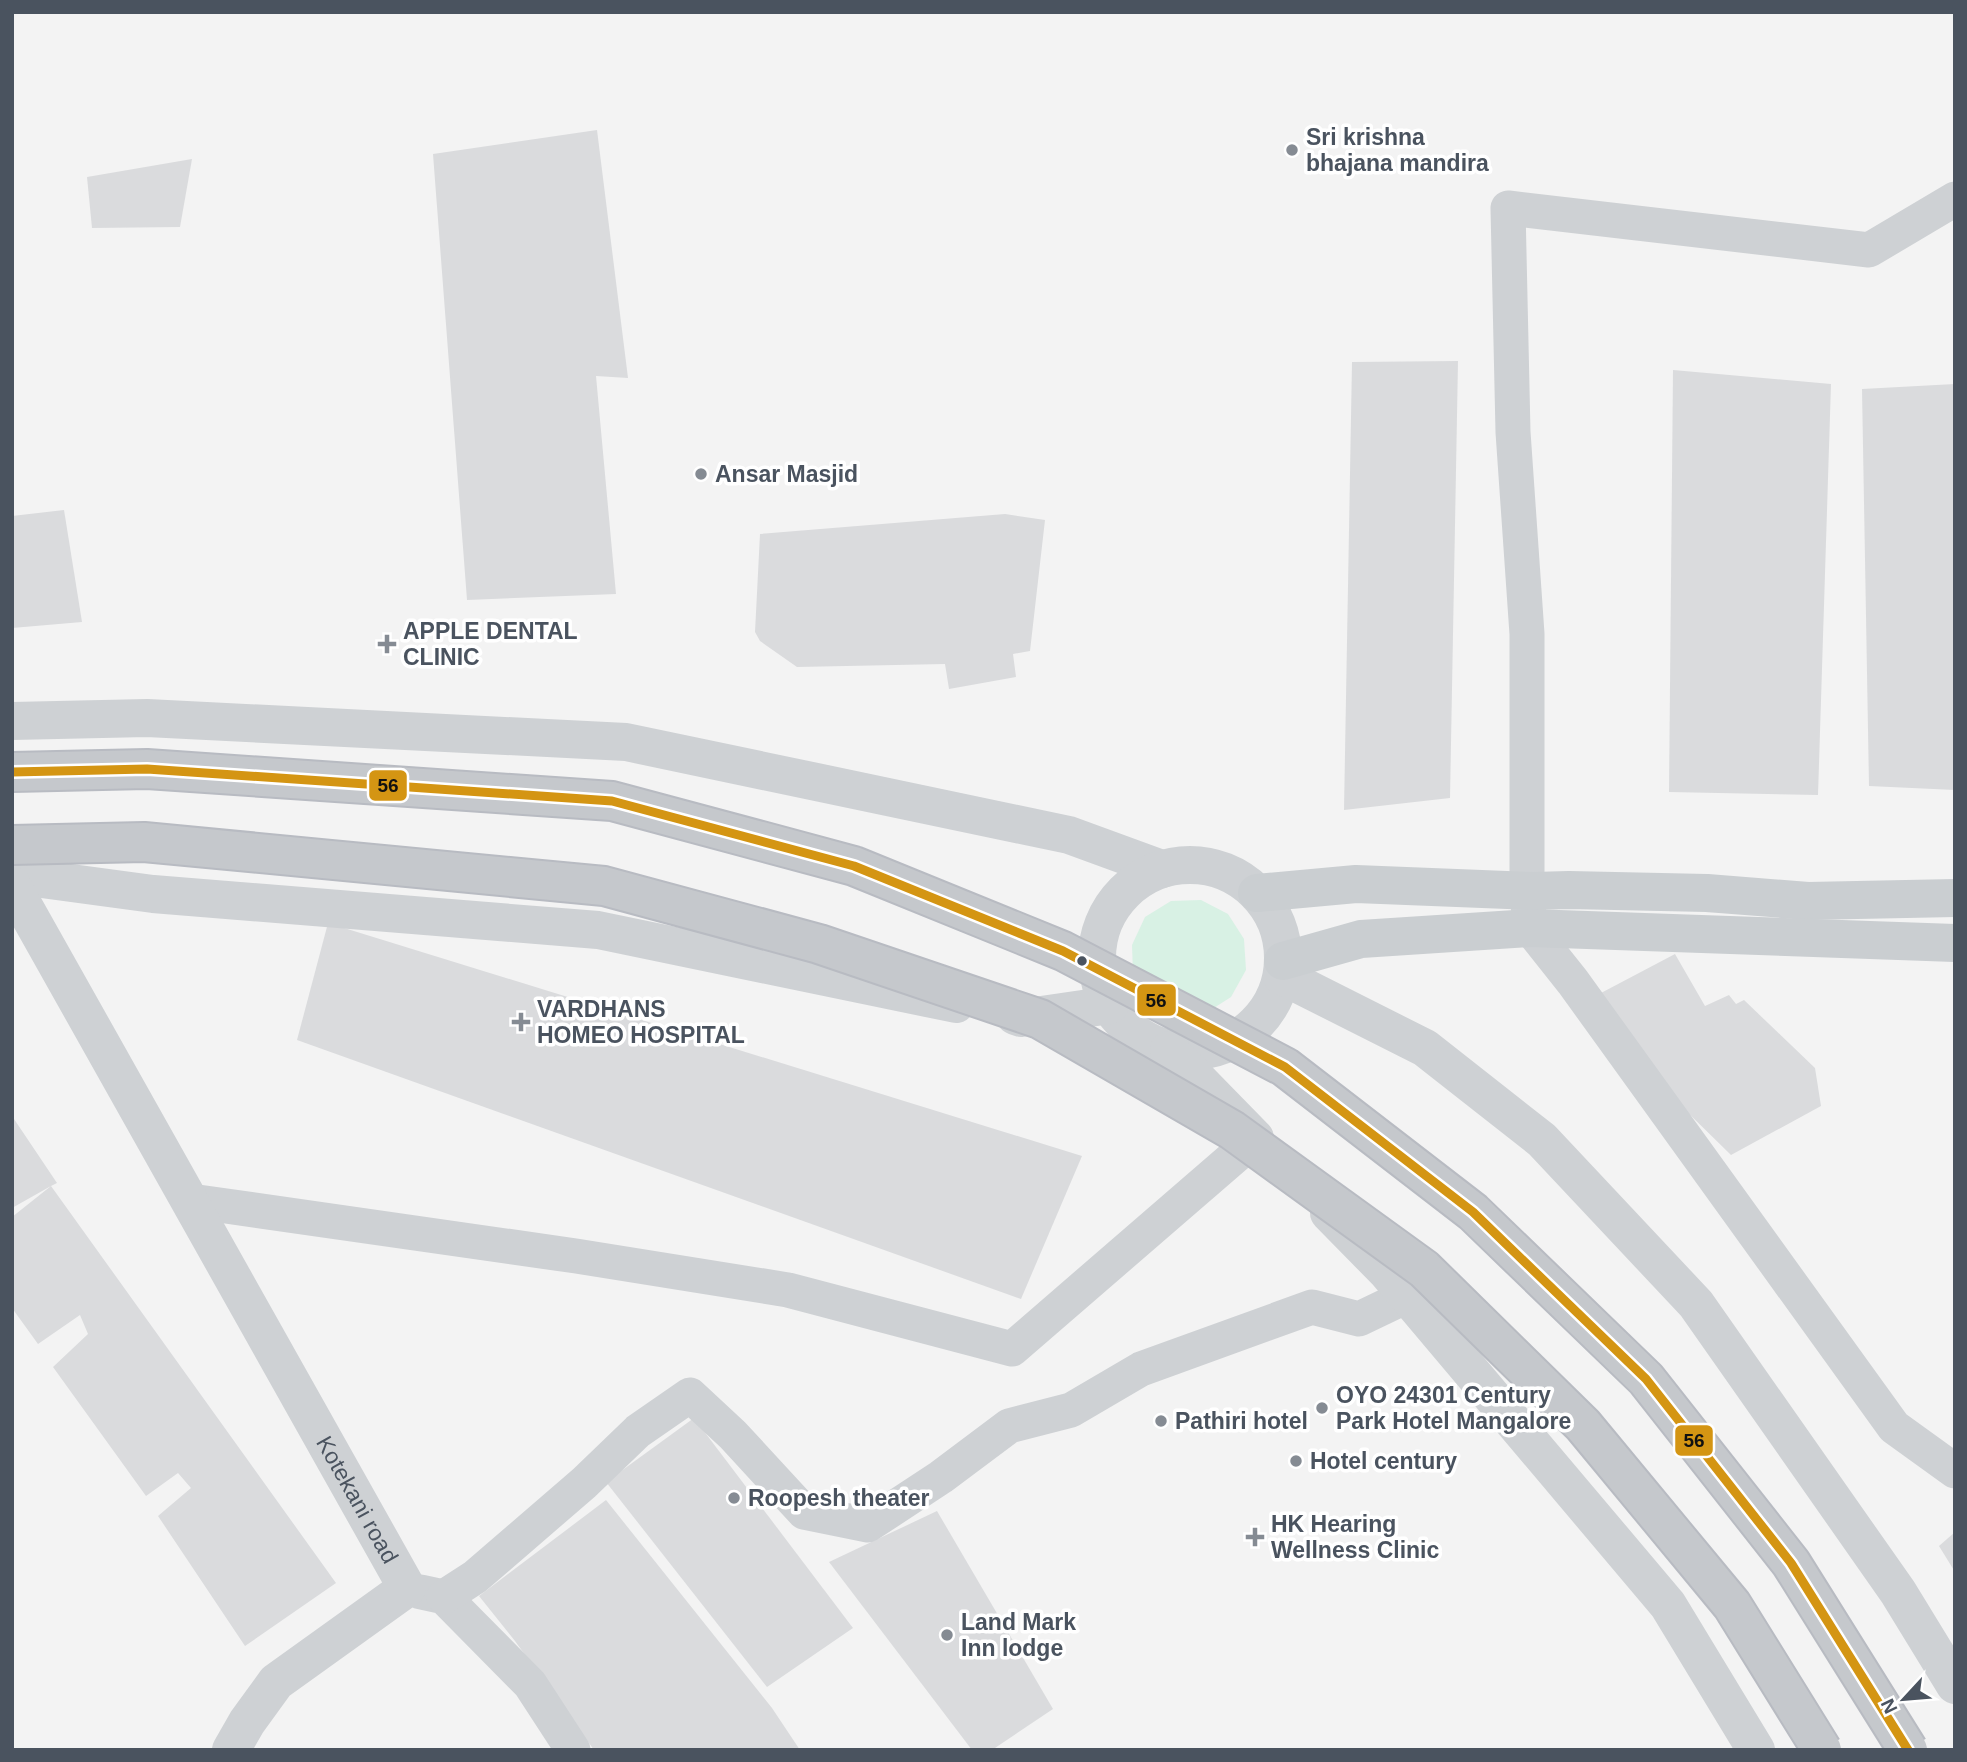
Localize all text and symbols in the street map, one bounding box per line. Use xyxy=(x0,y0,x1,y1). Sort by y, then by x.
place label: Sri krishna bhajana mandira xyxy=(1306,124,1489,176)
marker: Sri krishna bhajana mandira xyxy=(1284,142,1300,158)
place label: Ansar Masjid xyxy=(715,461,858,487)
marker: Ansar Masjid xyxy=(693,466,709,482)
place label: APPLE DENTAL CLINIC xyxy=(403,618,578,670)
marker: APPLE DENTAL CLINIC xyxy=(377,634,397,654)
line badge: 56 xyxy=(368,769,408,802)
text: 56 xyxy=(377,775,399,796)
unlabelled marker xyxy=(1075,954,1089,968)
line badge: 56 xyxy=(1136,983,1177,1017)
text: 56 xyxy=(1145,990,1167,1011)
place label: VARDHANS HOMEO HOSPITAL xyxy=(537,996,745,1048)
marker: VARDHANS HOMEO HOSPITAL xyxy=(511,1012,531,1032)
place label: OYO 24301 Century Park Hotel Mangalore xyxy=(1336,1382,1571,1434)
marker: OYO 24301 Century Park Hotel Mangalore xyxy=(1314,1400,1330,1416)
place label: Pathiri hotel xyxy=(1175,1408,1308,1434)
marker: Pathiri hotel xyxy=(1153,1413,1169,1429)
line badge: 56 xyxy=(1674,1424,1714,1457)
text: 56 xyxy=(1683,1430,1705,1451)
street label: Kotekani road xyxy=(311,1431,403,1568)
place label: Hotel century xyxy=(1310,1448,1457,1474)
marker: Hotel century xyxy=(1288,1453,1304,1469)
place label: Roopesh theater xyxy=(748,1485,930,1511)
marker: Roopesh theater xyxy=(726,1490,742,1506)
place label: HK Hearing Wellness Clinic xyxy=(1271,1511,1440,1563)
marker: HK Hearing Wellness Clinic xyxy=(1245,1527,1265,1547)
place label: Land Mark Inn lodge xyxy=(961,1609,1076,1661)
marker: Land Mark Inn lodge xyxy=(939,1627,955,1643)
north arrow xyxy=(1869,1664,1939,1734)
text: N xyxy=(1877,1695,1902,1717)

